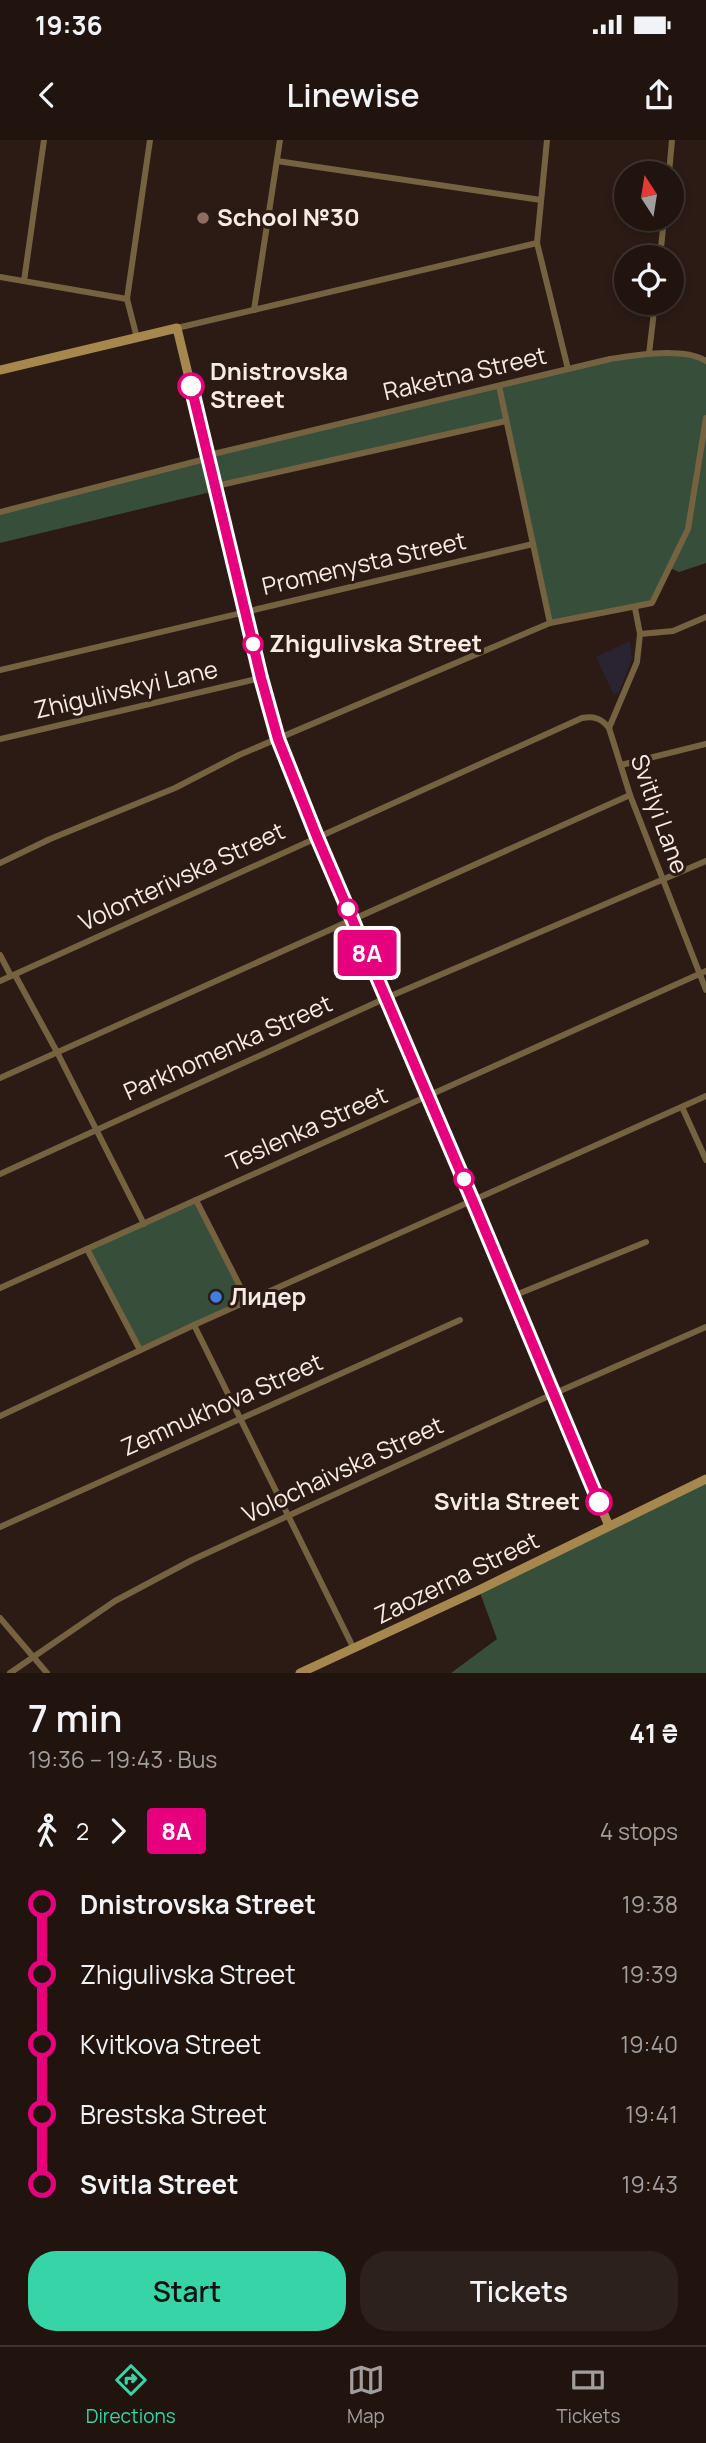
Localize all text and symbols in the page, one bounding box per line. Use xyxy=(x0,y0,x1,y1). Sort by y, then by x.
text: 19:36 xyxy=(35,7,103,43)
text: Linewise xyxy=(286,73,420,117)
icon: back xyxy=(28,76,66,114)
icon: share xyxy=(640,76,678,114)
north arrow xyxy=(614,161,684,231)
map controls xyxy=(614,161,684,315)
place label: School №30 xyxy=(217,200,360,233)
marker: School №30 xyxy=(195,210,211,226)
button: locate xyxy=(614,245,684,315)
street label: Raketna Street xyxy=(380,338,550,407)
place label: Dnistrovska Street xyxy=(210,354,348,415)
marker: Dnistrovska Street xyxy=(178,373,204,399)
street label: Promenysta Street xyxy=(258,523,469,602)
place label: Zhigulivska Street xyxy=(269,626,482,659)
marker: Zhigulivska Street xyxy=(243,634,263,654)
street label: Zhigulivskyi Lane xyxy=(31,651,221,726)
street label: Svitlyi Lane xyxy=(624,749,697,878)
street label: Volonterivska Street xyxy=(73,813,290,938)
unlabelled marker xyxy=(338,899,358,919)
line badge: 8А xyxy=(336,930,398,976)
text: 8А xyxy=(352,936,382,969)
street label: Parkhomenka Street xyxy=(118,986,337,1107)
street label: Teslenka Street xyxy=(221,1077,392,1178)
unlabelled marker xyxy=(454,1169,474,1189)
place label: Лидер xyxy=(230,1279,306,1312)
marker: Лидер xyxy=(208,1289,224,1305)
street label: Zemnukhova Street xyxy=(115,1344,327,1463)
street label: Volochaivska Street xyxy=(236,1408,448,1530)
place label: Svitla Street xyxy=(434,1484,580,1517)
marker: Svitla Street xyxy=(586,1489,612,1515)
street label: Zaozerna Street xyxy=(369,1523,544,1631)
text: 7 min xyxy=(28,1691,122,1743)
text: 41 ₴ xyxy=(629,1715,678,1751)
text: 19:36 – 19:43 · Bus xyxy=(28,1743,217,1775)
icon: walk xyxy=(28,1812,66,1850)
icon: forward xyxy=(99,1812,137,1850)
text: 8А xyxy=(161,1814,192,1847)
text: 2 xyxy=(76,1815,89,1847)
text: 4 stops xyxy=(600,1815,678,1847)
text: Dnistrovska Street xyxy=(80,1886,316,1922)
text: 19:38 xyxy=(622,1888,678,1920)
text: Zhigulivska Street xyxy=(80,1956,296,1992)
text: 19:39 xyxy=(621,1958,678,1990)
text: Kvitkova Street xyxy=(80,2026,261,2062)
text: 19:40 xyxy=(620,2028,678,2060)
text: Brestska Street xyxy=(80,2096,267,2132)
text: 19:41 xyxy=(625,2098,678,2130)
text: Svitla Street xyxy=(80,2166,239,2202)
text: 19:43 xyxy=(622,2168,678,2200)
button: Start xyxy=(28,2251,346,2331)
button: Tickets xyxy=(360,2251,678,2331)
tab: Directions xyxy=(86,2361,176,2429)
tab: Map xyxy=(347,2361,385,2429)
tab: Tickets xyxy=(556,2361,620,2429)

